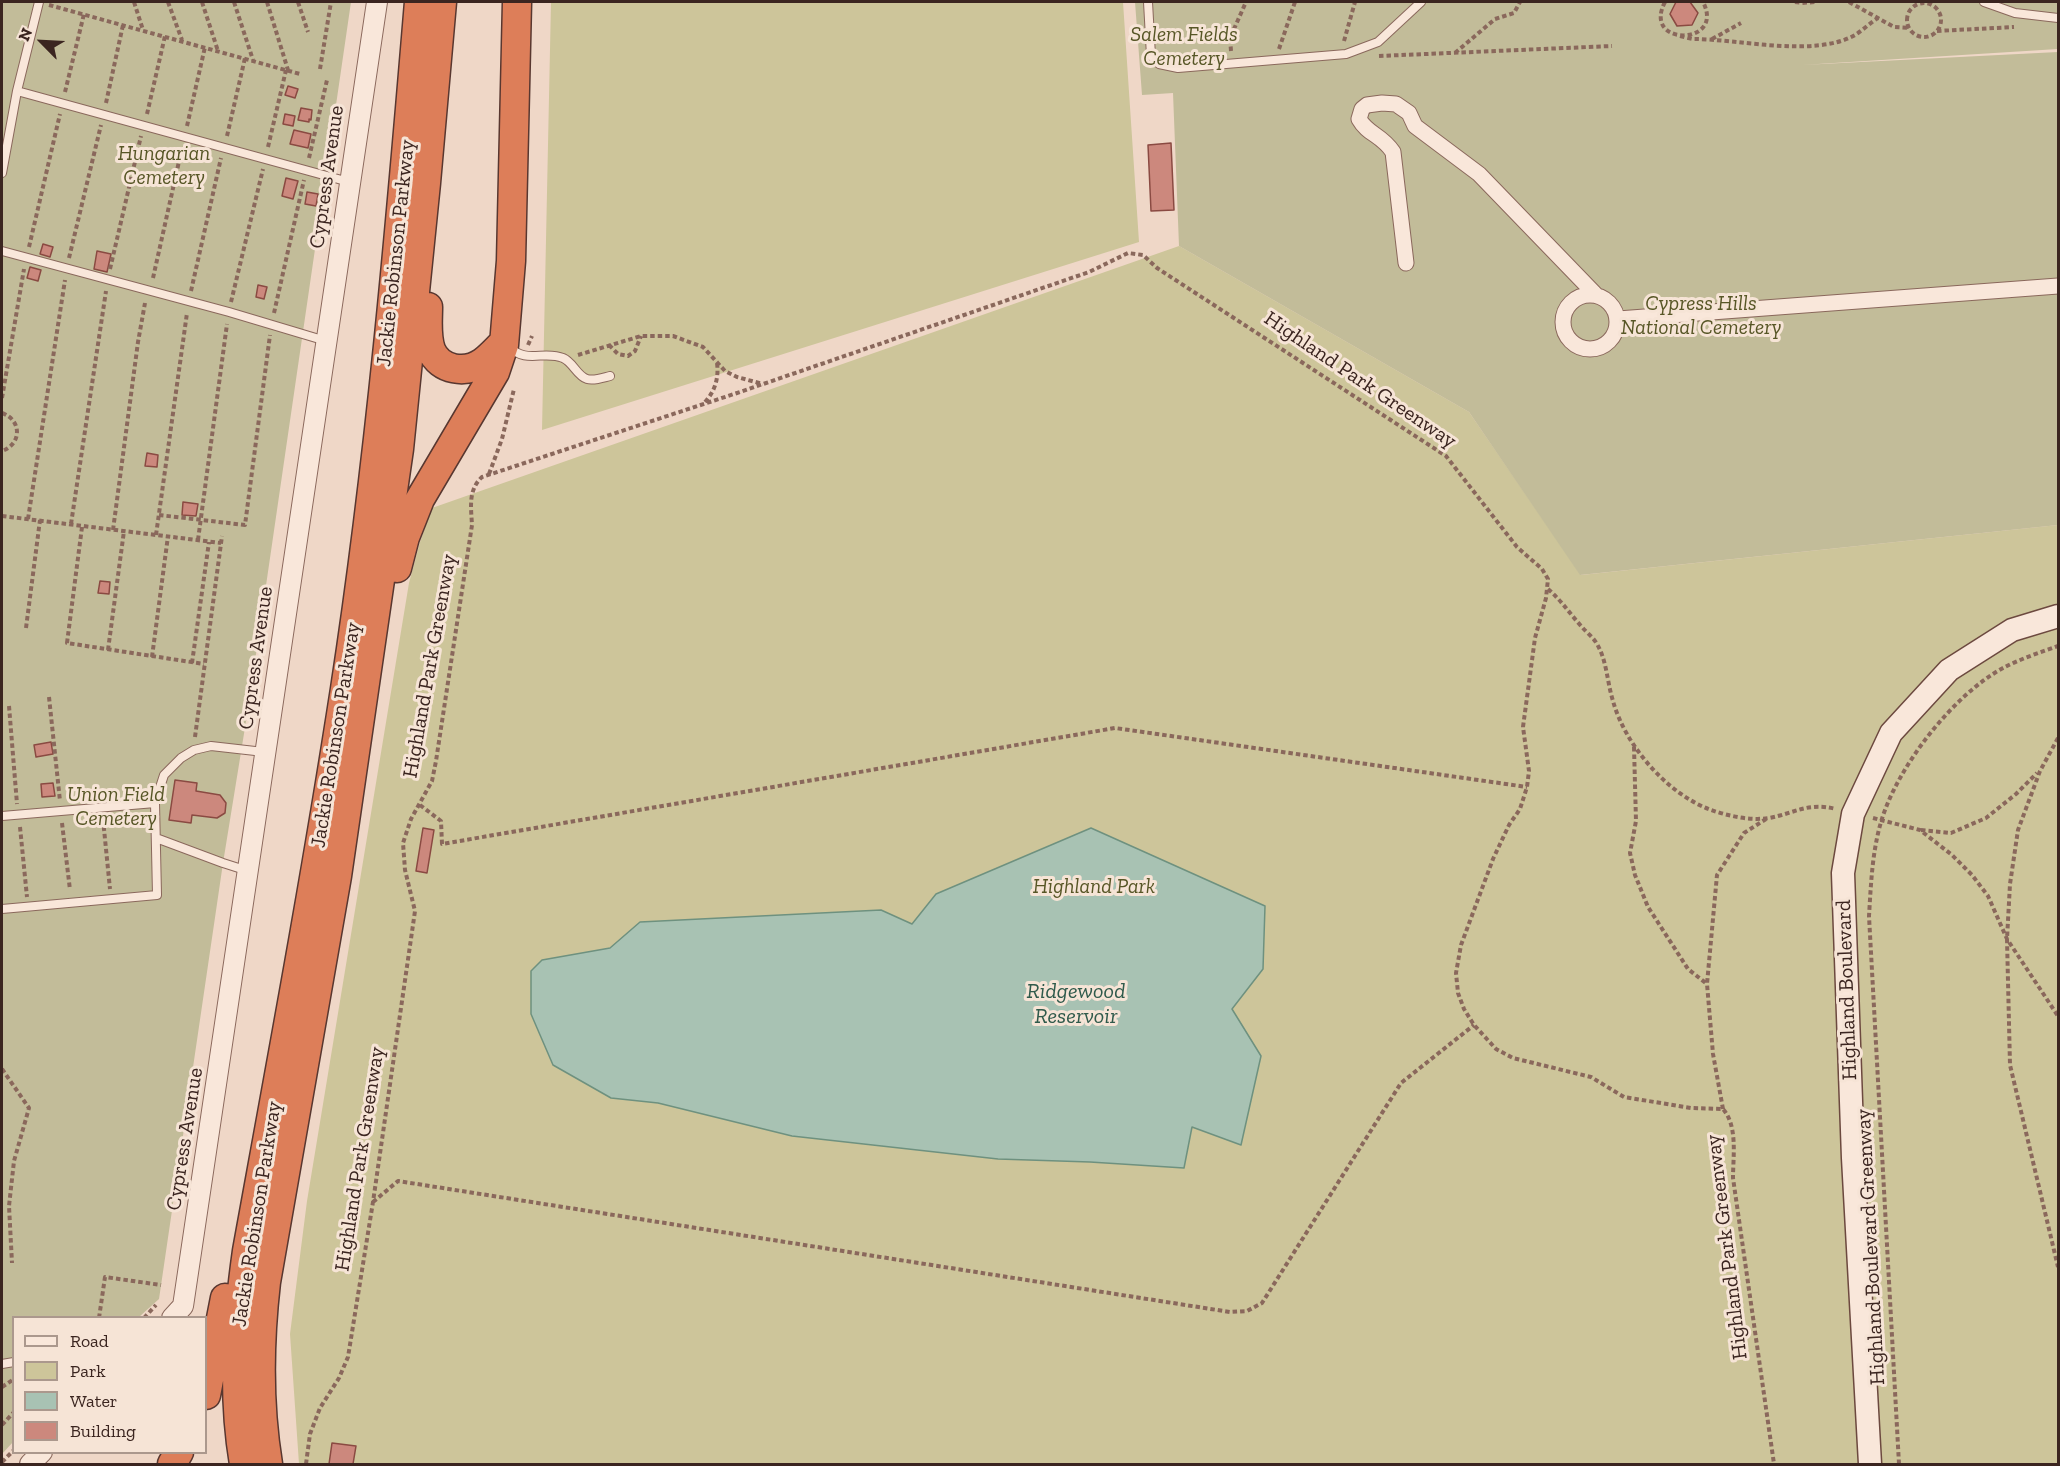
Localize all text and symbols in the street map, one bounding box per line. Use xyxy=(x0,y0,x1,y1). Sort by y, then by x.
north arrow xyxy=(12,12,72,72)
park label: Salem Fields Cemetery xyxy=(1130,22,1238,72)
text: N xyxy=(14,25,36,44)
street label: Cypress Avenue xyxy=(304,104,350,250)
street label: Jackie Robinson Parkway xyxy=(372,138,420,368)
park label: Hungarian Cemetery xyxy=(118,141,210,191)
park label: Cypress Hills National Cemetery xyxy=(1621,291,1781,341)
street label: Highland Park Greenway xyxy=(1259,306,1461,454)
street label: Highland Park Greenway xyxy=(398,552,462,780)
street label: Cypress Avenue xyxy=(233,585,279,731)
street label: Jackie Robinson Parkway xyxy=(306,620,366,850)
park label: Union Field Cemetery xyxy=(67,782,165,832)
park label: Highland Park xyxy=(1033,874,1155,900)
street label: Highland Boulevard xyxy=(1831,899,1863,1081)
water label: Ridgewood Reservoir xyxy=(1027,979,1125,1030)
street label: Highland Park Greenway xyxy=(330,1045,390,1273)
street label: Cypress Avenue xyxy=(161,1066,209,1212)
street label: Jackie Robinson Parkway xyxy=(227,1099,287,1329)
street label: Highland Boulevard Greenway xyxy=(1851,1108,1891,1386)
street label: Highland Park Greenway xyxy=(1701,1133,1753,1361)
legend xyxy=(12,1316,207,1454)
text: Road xyxy=(70,1330,109,1352)
text: Park xyxy=(70,1360,106,1382)
text: Water xyxy=(70,1390,117,1412)
text: Building xyxy=(70,1420,136,1442)

